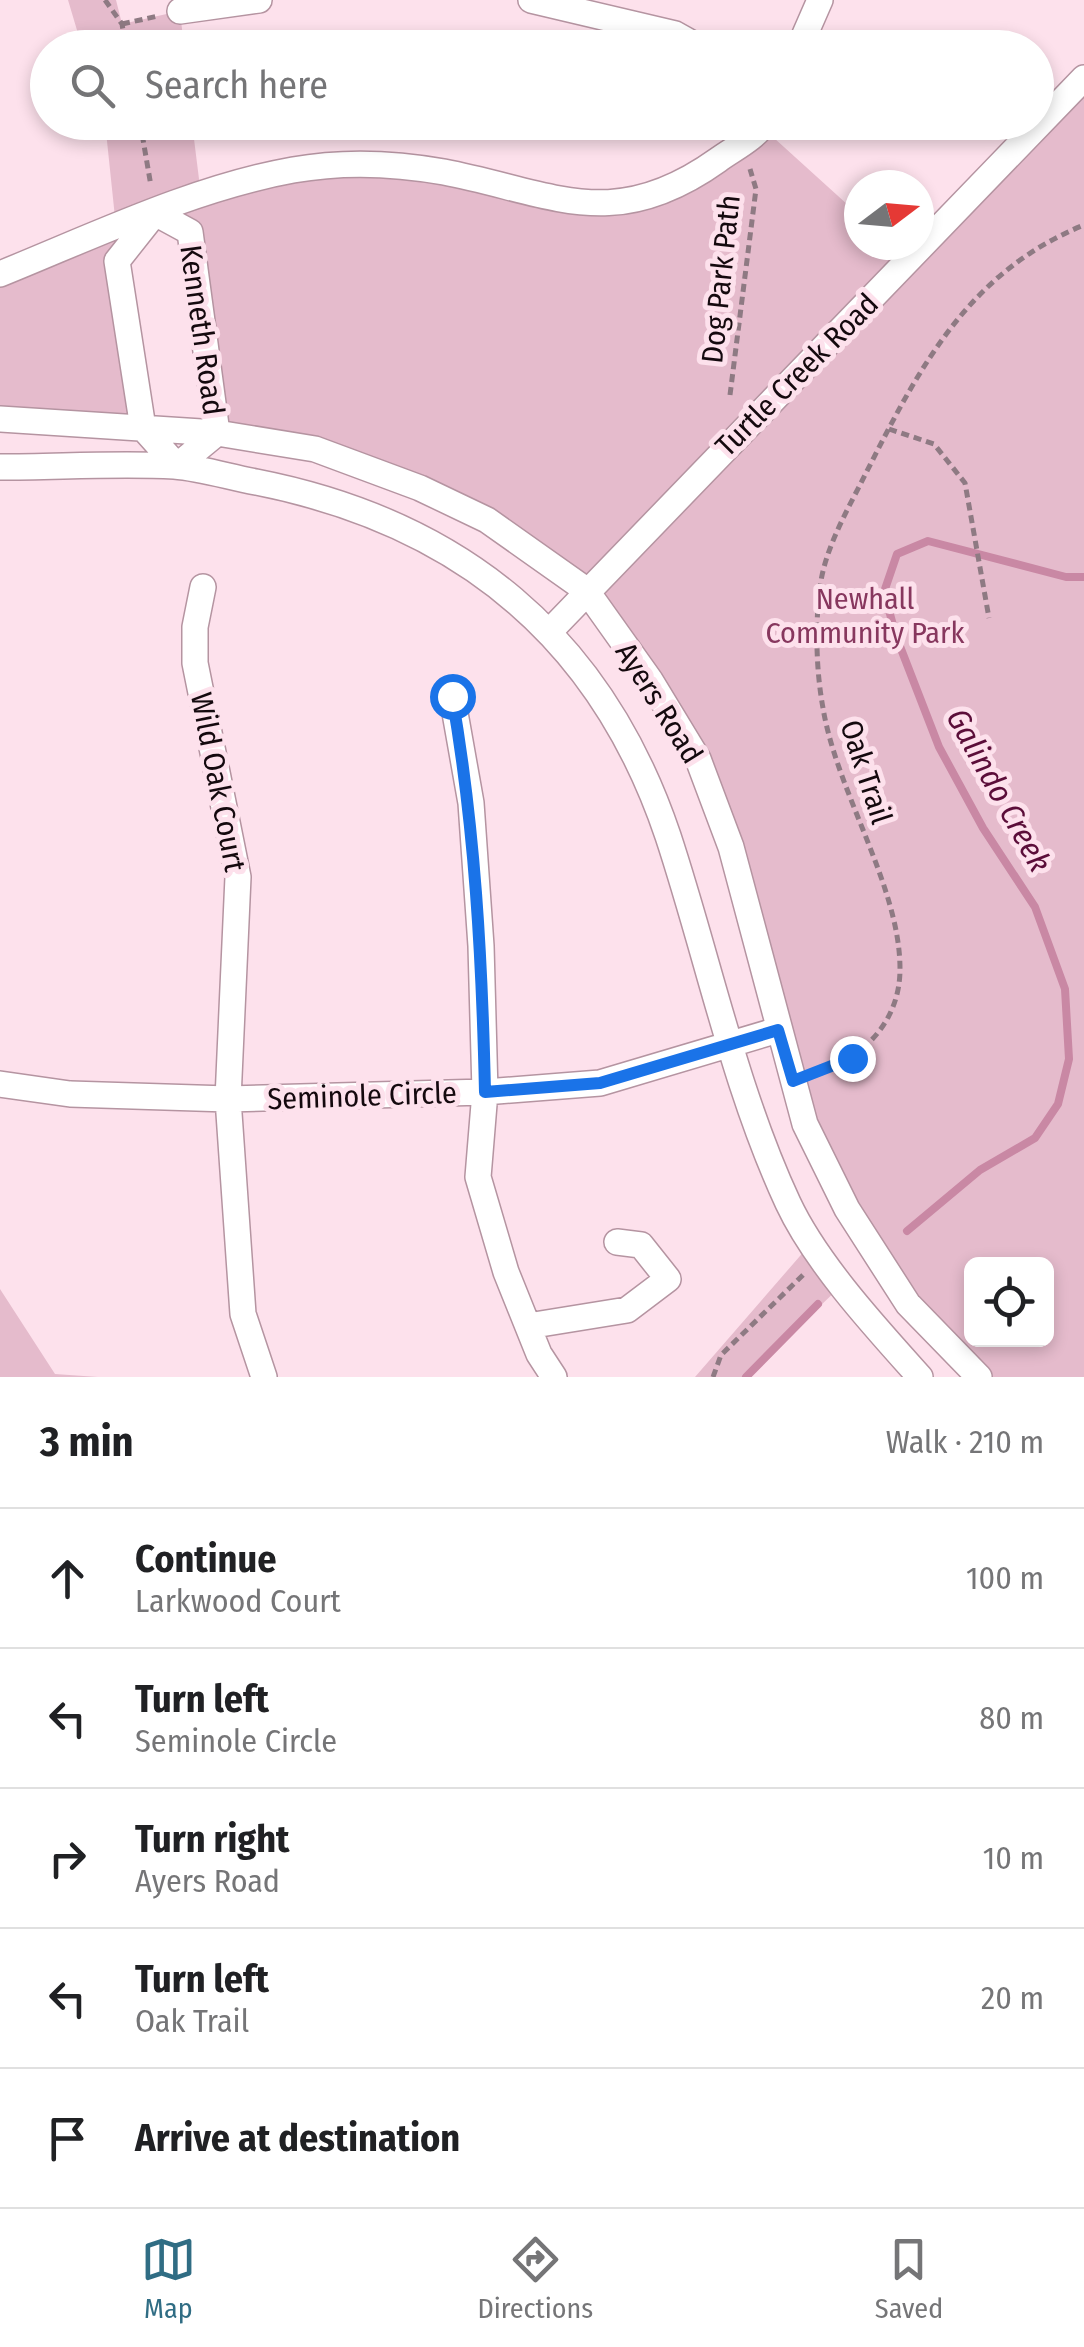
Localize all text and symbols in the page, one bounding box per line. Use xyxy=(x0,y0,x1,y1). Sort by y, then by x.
search box xyxy=(30,30,1054,140)
icon: search xyxy=(65,58,120,113)
text: Search here xyxy=(145,62,328,108)
north arrow xyxy=(844,170,934,260)
street label: Dog Park Path xyxy=(694,193,748,365)
street label: Kenneth Road xyxy=(172,243,232,417)
street label: Turtle Creek Road xyxy=(708,286,886,464)
park label: Newhall Community Park xyxy=(765,581,965,651)
street label: Ayers Road xyxy=(608,636,710,770)
route start xyxy=(430,674,476,720)
street label: Wild Oak Court xyxy=(183,689,253,875)
water label: Galindo Creek xyxy=(938,702,1060,879)
street label: Oak Trail xyxy=(832,716,900,829)
route end xyxy=(830,1036,876,1082)
street label: Seminole Circle xyxy=(267,1075,457,1117)
map controls xyxy=(964,1257,1054,1347)
button: locate xyxy=(964,1257,1054,1347)
text: 3 min xyxy=(40,1417,134,1467)
text: Walk · 210 m xyxy=(886,1423,1044,1461)
text: Continue xyxy=(135,1536,276,1582)
icon: ahead xyxy=(40,1551,95,1606)
text: 100 m xyxy=(966,1559,1044,1597)
text: Larkwood Court xyxy=(135,1582,341,1620)
text: Turn left xyxy=(135,1676,269,1722)
icon: left xyxy=(40,1691,95,1746)
text: 80 m xyxy=(979,1699,1044,1737)
text: Seminole Circle xyxy=(135,1722,337,1760)
text: Turn right xyxy=(135,1816,289,1862)
icon: right xyxy=(40,1831,95,1886)
text: 10 m xyxy=(983,1839,1044,1877)
text: Ayers Road xyxy=(135,1862,280,1900)
text: Turn left xyxy=(135,1956,269,2002)
icon: left xyxy=(40,1971,95,2026)
text: 20 m xyxy=(981,1979,1044,2017)
text: Oak Trail xyxy=(135,2002,249,2040)
icon: arrive xyxy=(40,2111,95,2166)
text: Arrive at destination xyxy=(135,2115,460,2161)
tab: Map xyxy=(141,2232,196,2325)
tab: Directions xyxy=(477,2232,593,2325)
tab: Saved xyxy=(875,2232,943,2325)

